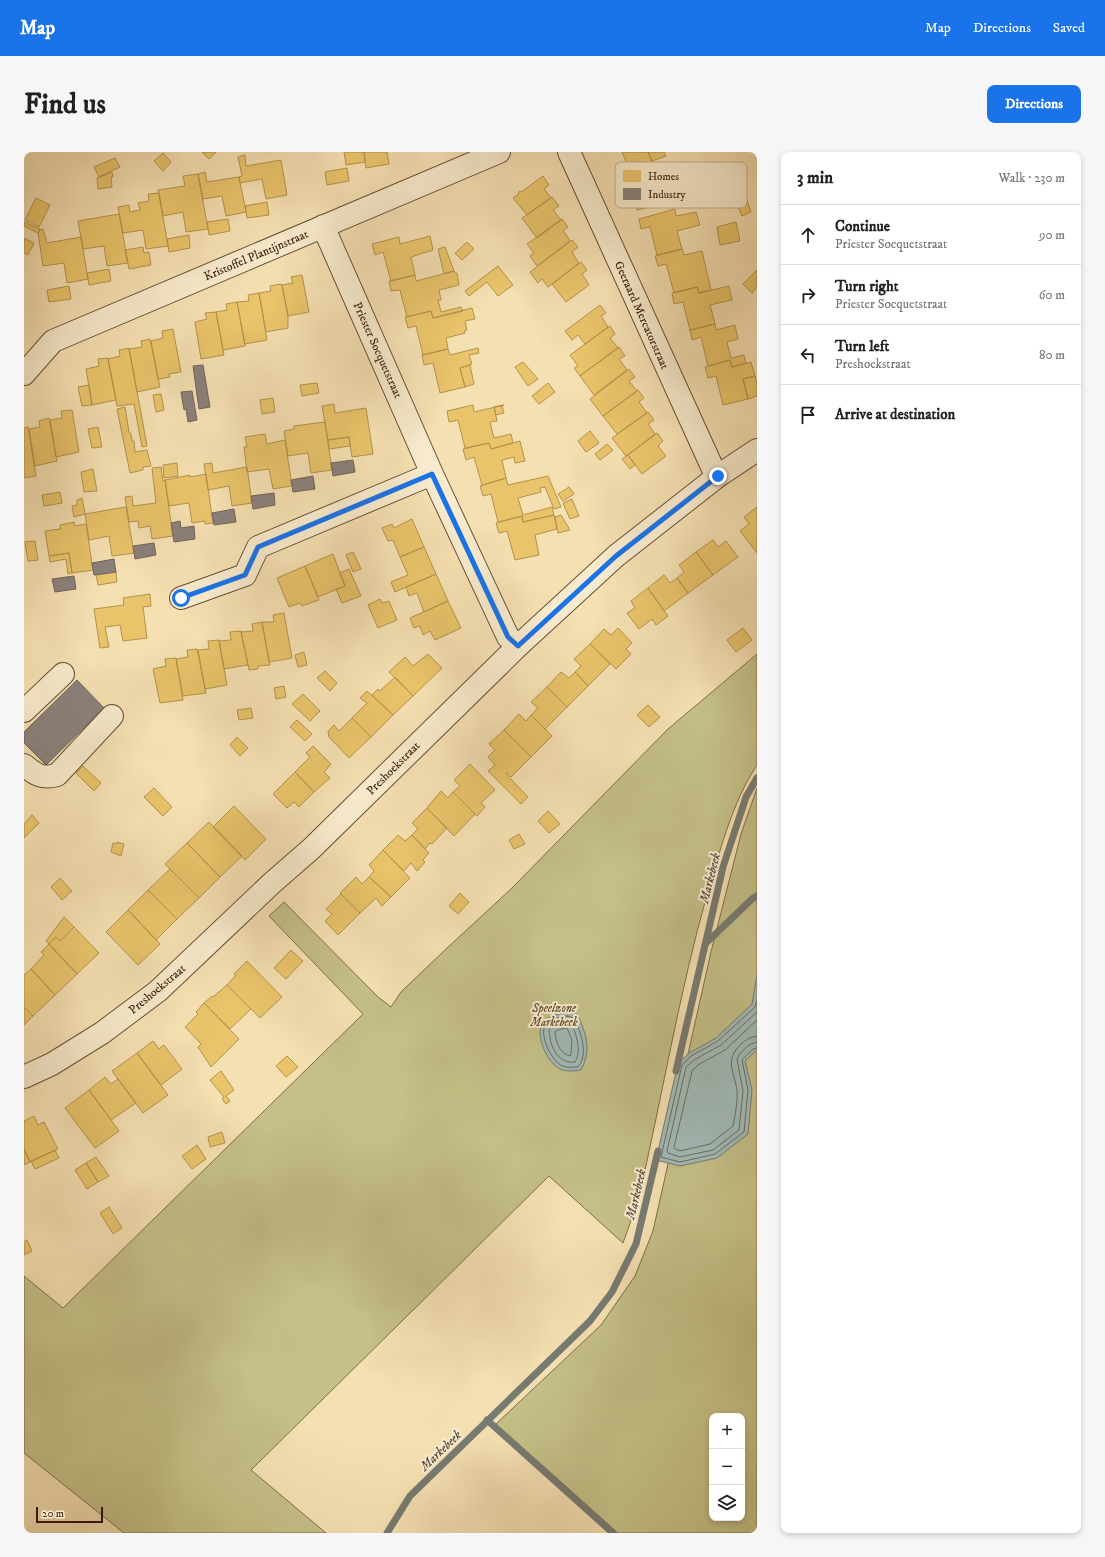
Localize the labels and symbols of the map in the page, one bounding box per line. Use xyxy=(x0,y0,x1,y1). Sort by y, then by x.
legend xyxy=(615,162,747,208)
text: Homes xyxy=(648,170,679,184)
text: Industry xyxy=(648,188,686,202)
street label: Kristoffel Plantijnstraat xyxy=(202,227,311,284)
street label: Geeraard Mercatorstraat xyxy=(611,259,672,372)
street label: Priester Socquetstraat xyxy=(350,300,406,401)
route end xyxy=(709,467,727,485)
route start xyxy=(172,589,190,607)
street label: Preshoekstraat xyxy=(363,738,423,798)
water label: Markebeek xyxy=(696,851,724,906)
street label: Preshoekstraat xyxy=(126,961,189,1018)
park label: Speelzone Markebeek xyxy=(529,1001,578,1030)
water label: Markebeek xyxy=(622,1167,650,1222)
water label: Markebeek xyxy=(416,1427,465,1475)
scale bar xyxy=(36,1505,103,1524)

